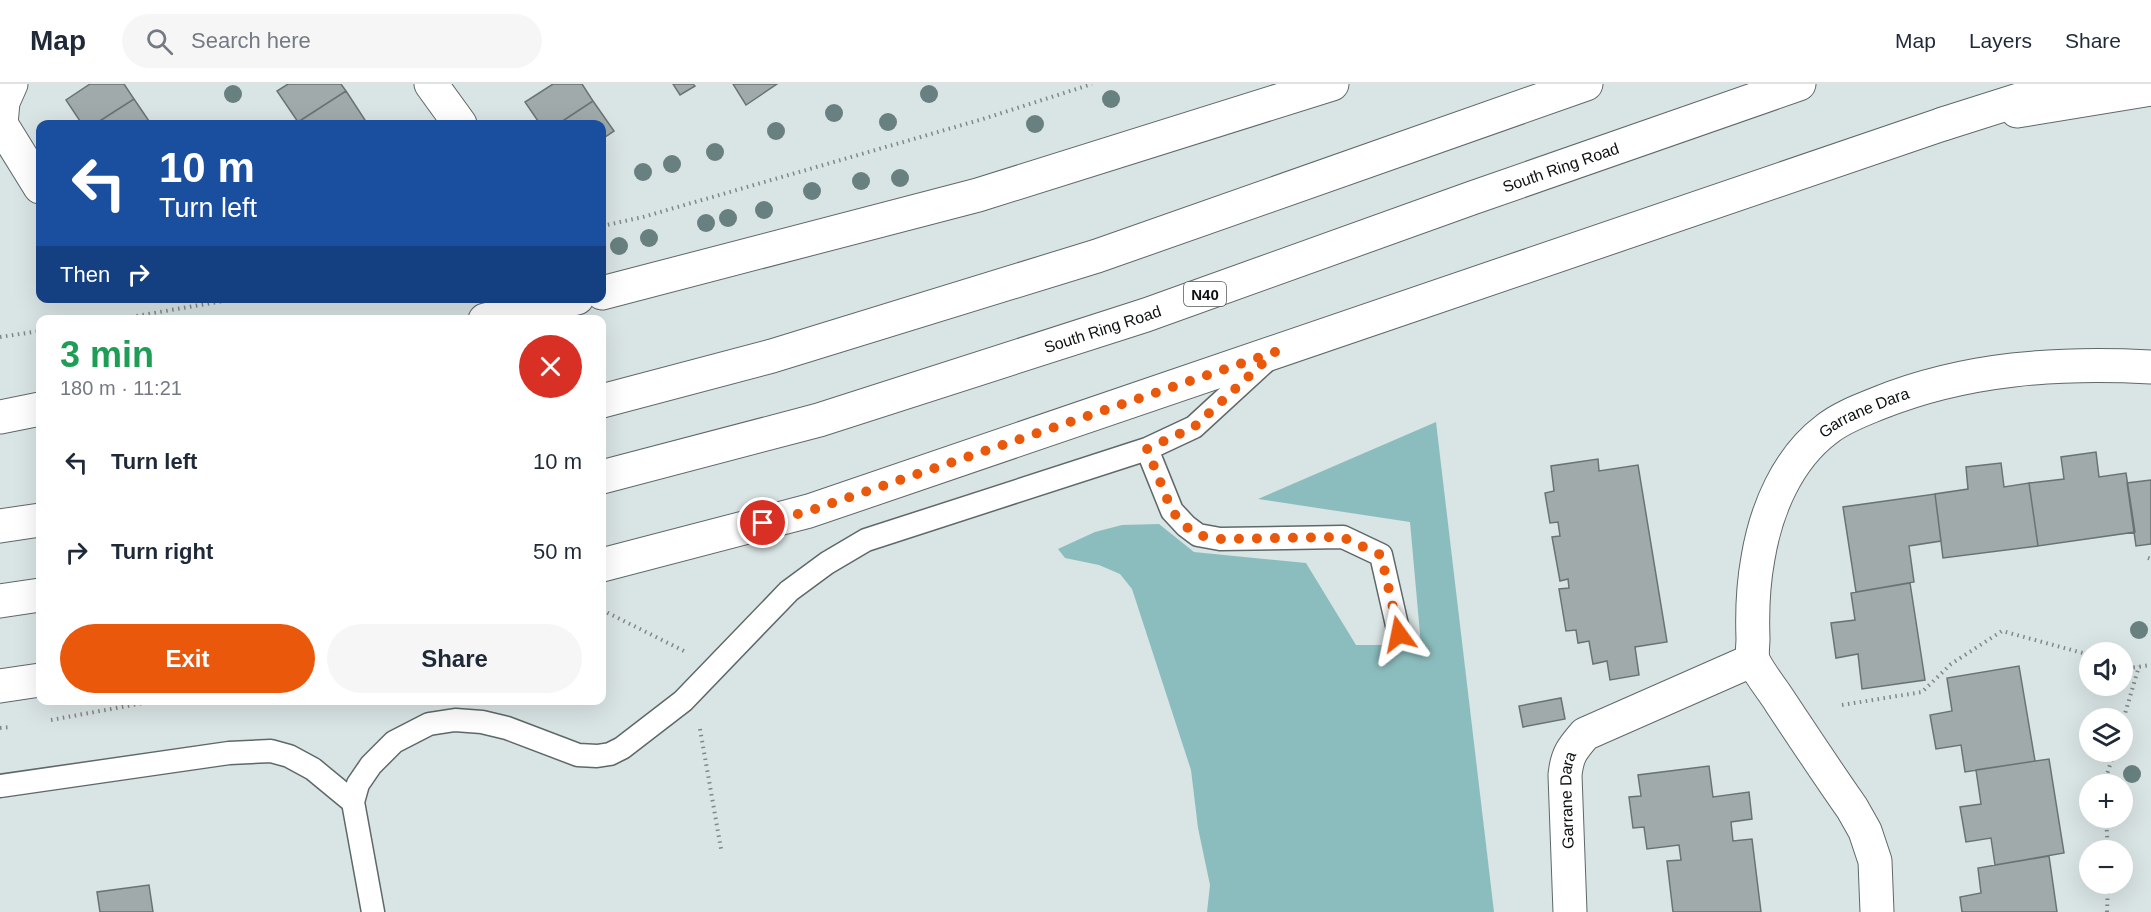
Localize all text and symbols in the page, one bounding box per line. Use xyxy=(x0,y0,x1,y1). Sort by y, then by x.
search box xyxy=(122,14,542,68)
text: Map xyxy=(30,25,86,56)
icon: search xyxy=(143,25,176,58)
text: Search here xyxy=(191,28,311,53)
text: Map xyxy=(1895,29,1936,52)
text: Layers xyxy=(1969,29,2032,52)
text: Share xyxy=(2065,29,2121,52)
street label: South Ring Road xyxy=(1500,139,1621,195)
icon: left xyxy=(60,144,138,222)
text: 10 m xyxy=(159,144,255,191)
text: Turn left xyxy=(159,193,257,223)
icon: right xyxy=(122,258,155,291)
text: Then xyxy=(60,262,110,287)
road number: N40 xyxy=(1184,282,1226,306)
street label: South Ring Road xyxy=(1042,302,1163,356)
text: 3 min xyxy=(60,334,154,375)
button: close xyxy=(519,335,582,398)
text: 180 m · 11:21 xyxy=(60,377,182,399)
street label: Garrane Dara xyxy=(1815,384,1911,441)
icon: left xyxy=(60,446,93,479)
text: Turn left xyxy=(111,449,197,474)
text: 10 m xyxy=(533,449,582,474)
pin xyxy=(737,497,788,548)
icon: arrive xyxy=(746,506,779,539)
icon: right xyxy=(60,536,93,569)
text: Turn right xyxy=(111,539,213,564)
text: 50 m xyxy=(533,539,582,564)
position arrow xyxy=(1367,602,1431,666)
button: Exit xyxy=(60,624,315,693)
button: Share xyxy=(327,624,582,693)
map controls xyxy=(2079,642,2133,894)
button: sound xyxy=(2079,642,2133,696)
button: layers xyxy=(2079,708,2133,762)
street label: Garrane Dara xyxy=(1556,748,1579,849)
button: + xyxy=(2079,774,2133,828)
button: − xyxy=(2079,840,2133,894)

